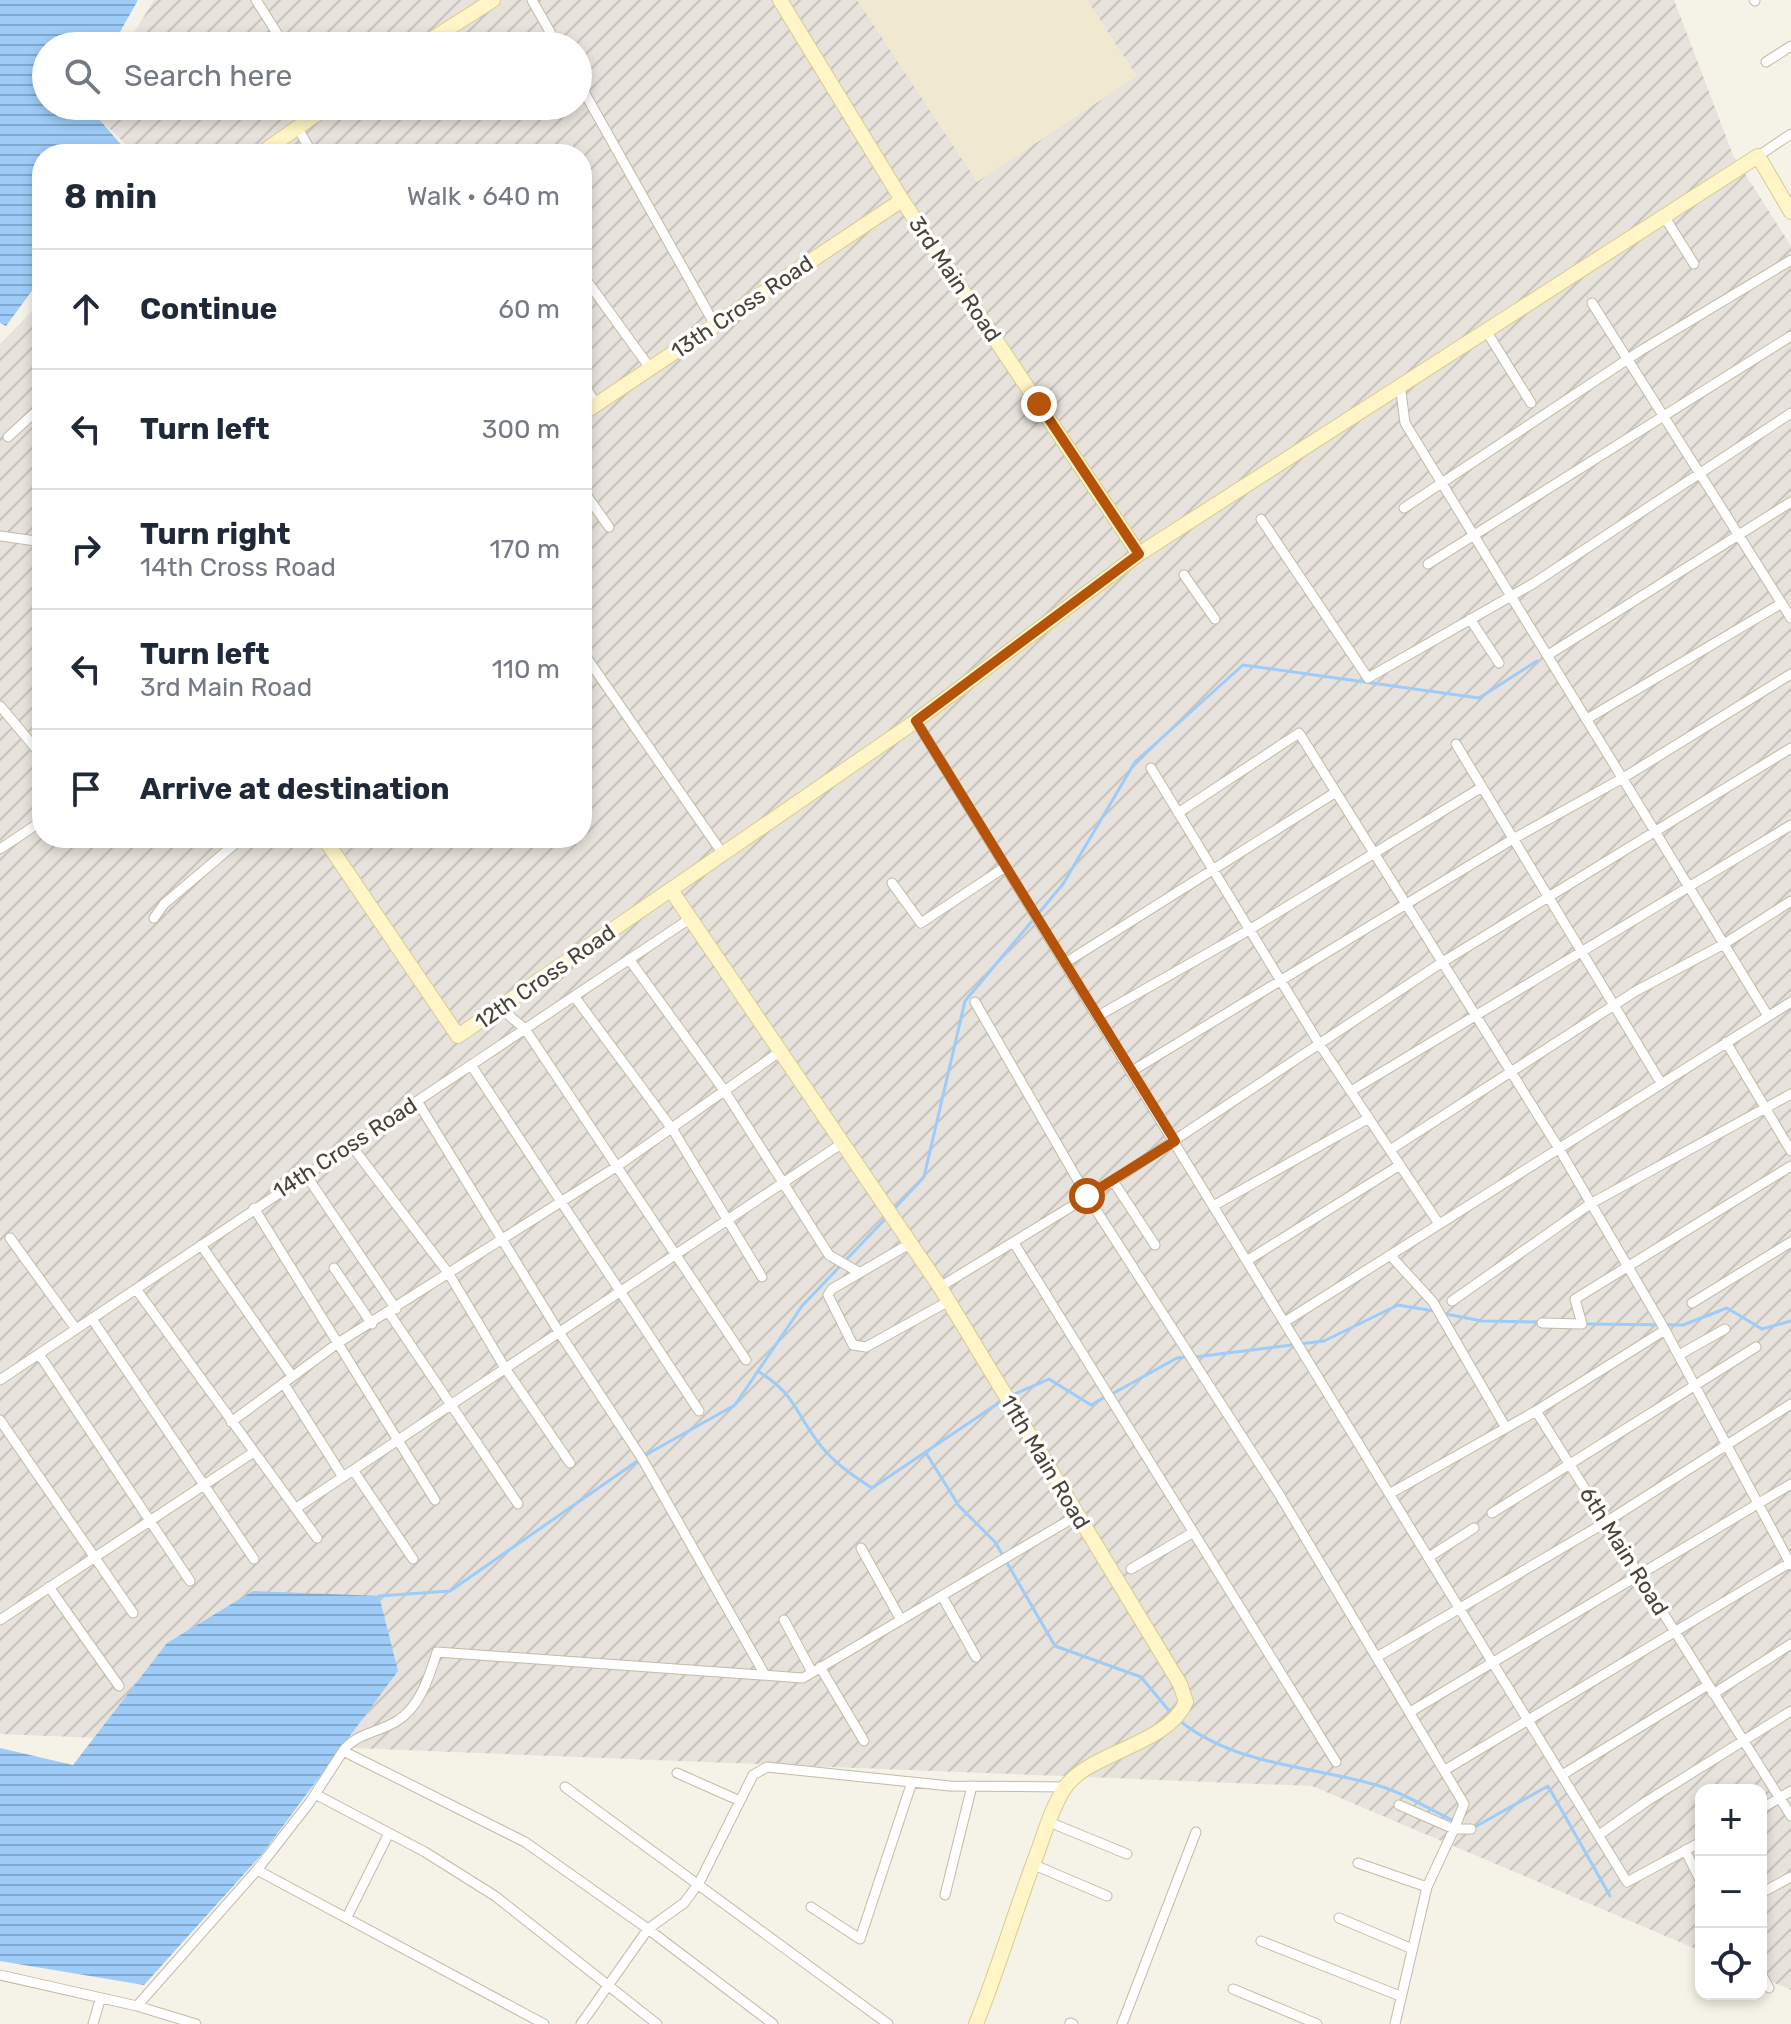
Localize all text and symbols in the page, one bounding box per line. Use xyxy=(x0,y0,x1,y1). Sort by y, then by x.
search box xyxy=(32,32,592,120)
icon: search xyxy=(60,54,104,98)
text: Search here xyxy=(124,58,292,94)
text: 8 min xyxy=(64,176,157,217)
text: Walk · 640 m xyxy=(407,181,560,212)
street label: 3rd Main Road xyxy=(903,211,1007,347)
street label: 13th Cross Road xyxy=(666,250,818,364)
icon: ahead xyxy=(64,287,108,331)
text: Continue xyxy=(140,291,277,327)
text: 60 m xyxy=(498,294,560,325)
route end xyxy=(1021,386,1057,422)
icon: left xyxy=(64,407,108,451)
text: Turn left xyxy=(140,411,270,447)
text: 300 m xyxy=(482,414,560,445)
text: Turn right xyxy=(140,516,291,552)
icon: right xyxy=(64,527,108,571)
text: 170 m xyxy=(490,534,560,565)
text: 14th Cross Road xyxy=(140,552,336,583)
text: Turn left xyxy=(140,636,270,672)
icon: left xyxy=(64,647,108,691)
text: 110 m xyxy=(492,654,560,685)
text: 3rd Main Road xyxy=(140,672,312,703)
icon: arrive xyxy=(64,767,108,811)
text: Arrive at destination xyxy=(140,771,450,807)
street label: 12th Cross Road xyxy=(470,919,620,1035)
street label: 14th Cross Road xyxy=(268,1092,422,1204)
route start xyxy=(1069,1178,1105,1214)
street label: 11th Main Road xyxy=(994,1390,1096,1534)
street label: 6th Main Road xyxy=(1574,1482,1674,1620)
map controls xyxy=(1695,1784,1767,2000)
button: + xyxy=(1695,1784,1767,1856)
button: − xyxy=(1695,1856,1767,1928)
button: locate xyxy=(1695,1928,1767,2000)

